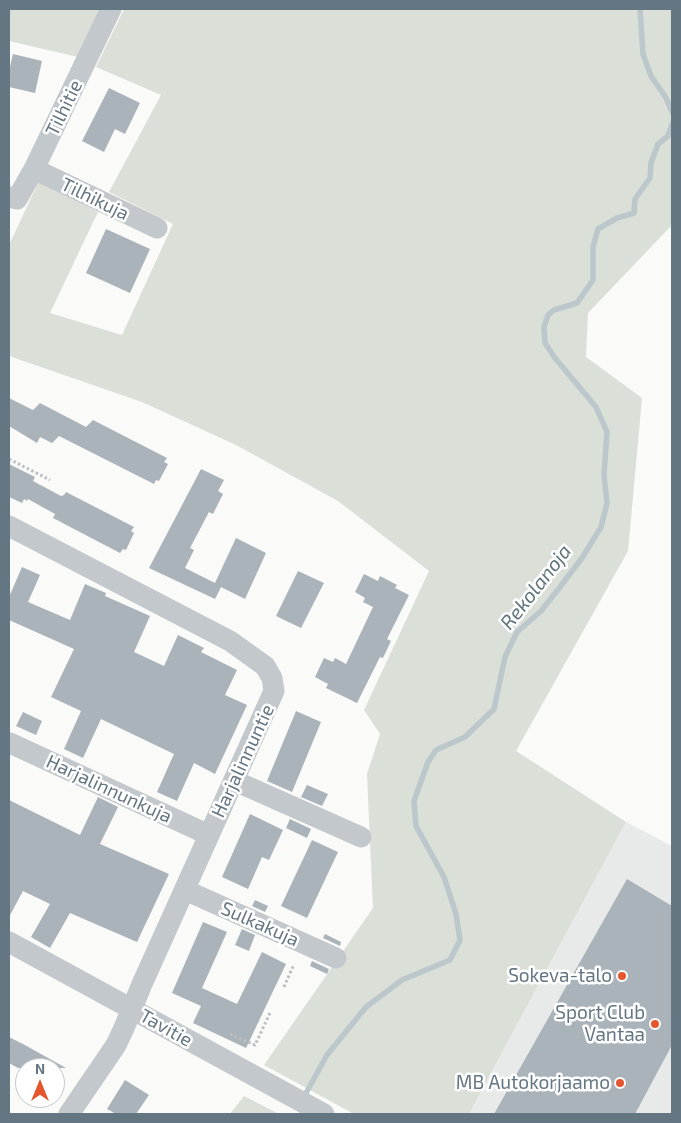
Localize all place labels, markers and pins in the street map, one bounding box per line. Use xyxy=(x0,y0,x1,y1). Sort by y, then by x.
place label: Sokeva-talo xyxy=(508,965,612,987)
marker: Sokeva-talo xyxy=(616,970,628,982)
place label: Sport Club Vantaa xyxy=(555,1002,645,1046)
marker: Sport Club Vantaa xyxy=(649,1018,661,1030)
place label: MB Autokorjaamo xyxy=(456,1072,610,1094)
marker: MB Autokorjaamo xyxy=(614,1077,626,1089)

